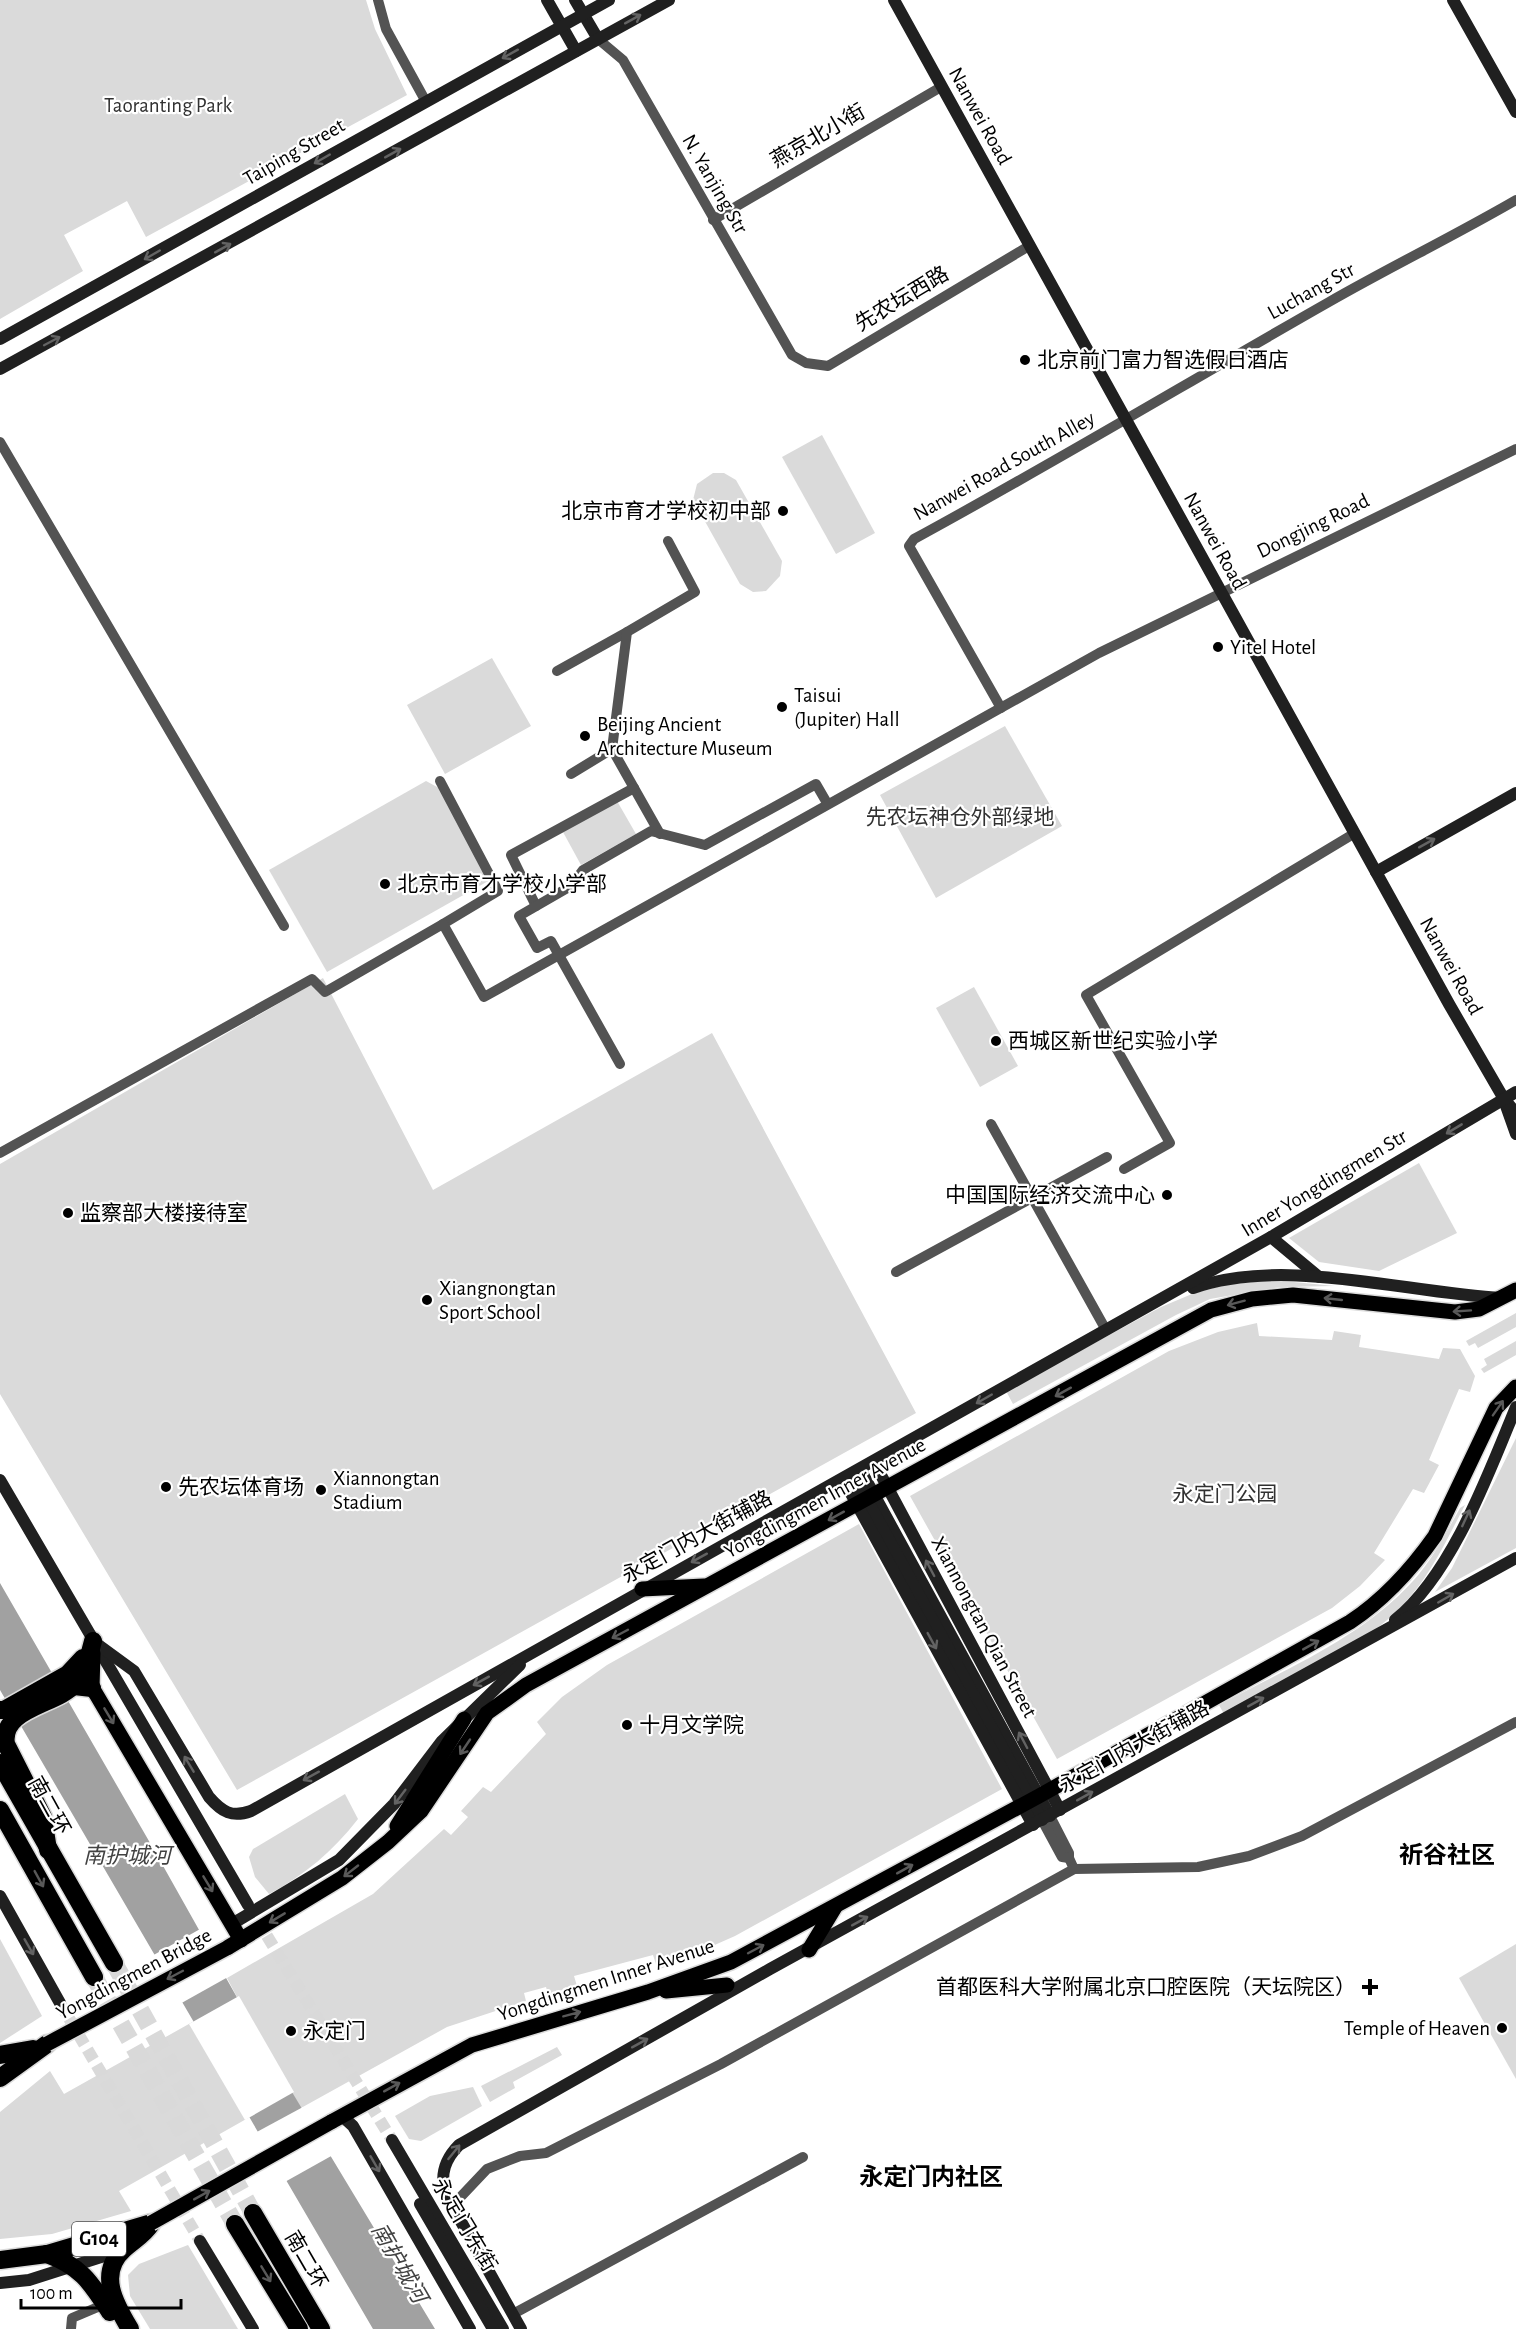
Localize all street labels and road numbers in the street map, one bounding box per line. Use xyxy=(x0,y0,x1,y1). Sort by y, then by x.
street label: Nanwei Road xyxy=(945,64,1015,168)
street label: 燕京北小街 xyxy=(767,100,869,171)
street label: Taiping Street xyxy=(240,114,349,189)
street label: N. Yanjing Str xyxy=(678,131,752,237)
street label: Luchang Str xyxy=(1264,258,1358,323)
street label: 先农坛西路 xyxy=(851,262,952,335)
street label: Nanwei Road South Alley xyxy=(910,407,1098,525)
street label: Nanwei Road xyxy=(1180,489,1250,593)
street label: Dongjing Road xyxy=(1254,490,1373,562)
street label: Nanwei Road xyxy=(1416,914,1486,1018)
street label: Inner Yongdingmen Str xyxy=(1238,1125,1411,1241)
street label: Yongdingmen Inner Avenue xyxy=(721,1434,929,1562)
street label: 永定门内大街辅路 xyxy=(618,1486,776,1587)
street label: Xiannongtan Qian Street xyxy=(927,1533,1041,1721)
street label: 永定门内大街辅路 xyxy=(1055,1696,1213,1797)
street label: 南二环 xyxy=(25,1773,74,1839)
street label: Yongdingmen Bridge xyxy=(53,1924,215,2024)
street label: Yongdingmen Inner Avenue xyxy=(495,1935,717,2025)
street label: 永定门东街 xyxy=(428,2174,501,2275)
road number: G104 xyxy=(72,2222,126,2256)
street label: 南二环 xyxy=(281,2227,332,2293)

